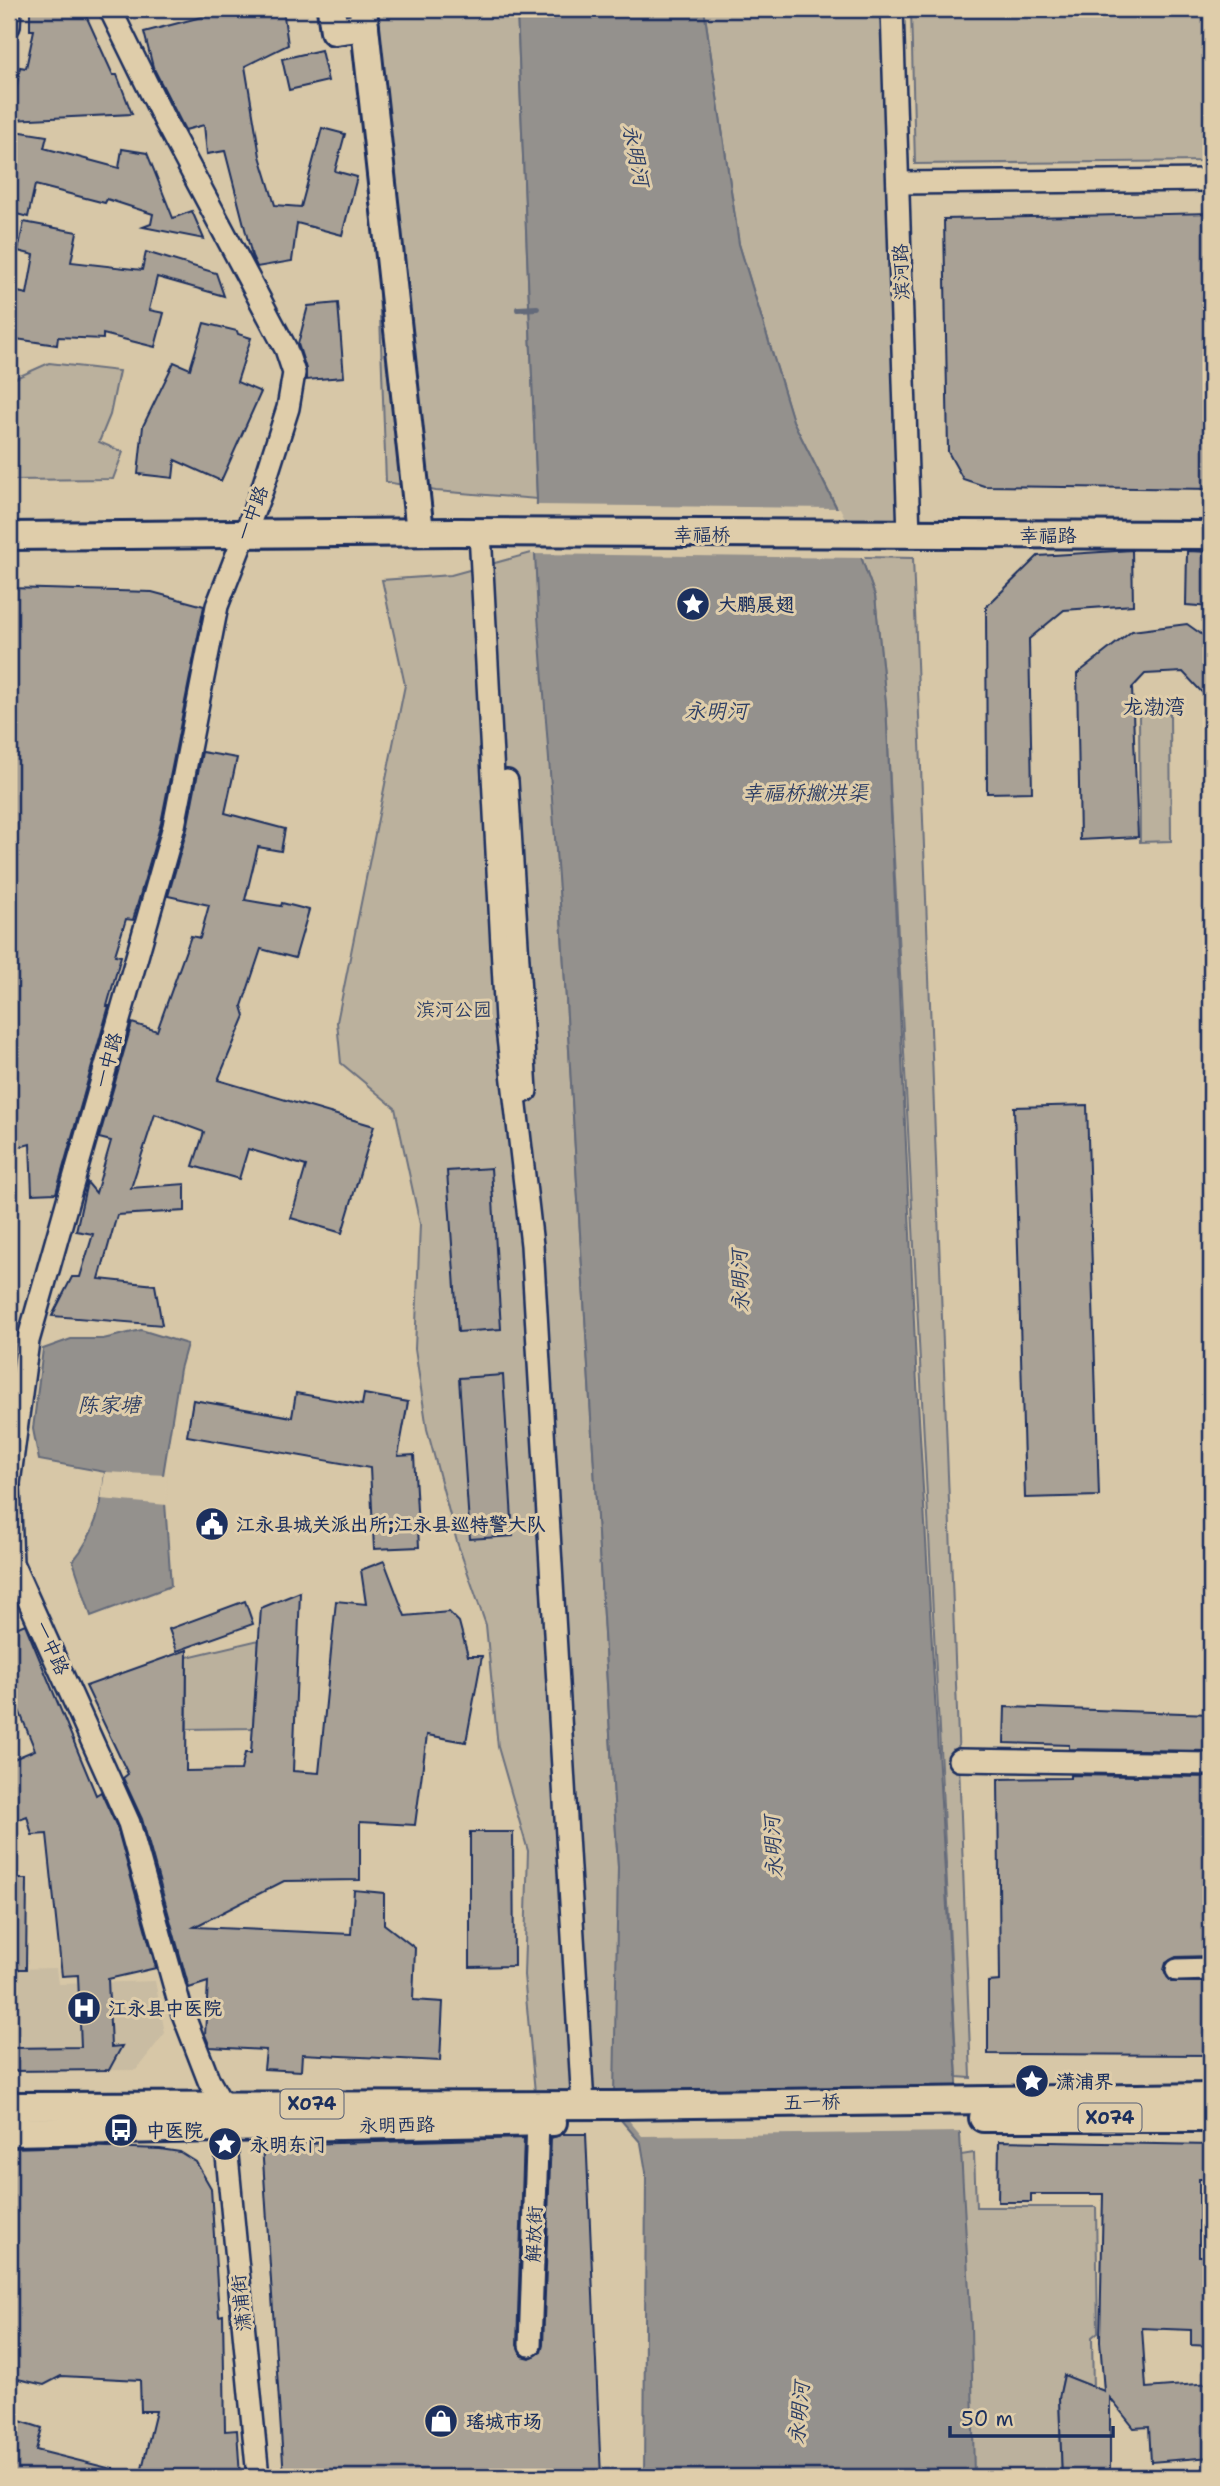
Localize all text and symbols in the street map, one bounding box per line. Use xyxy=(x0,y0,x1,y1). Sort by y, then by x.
water label: 永明河 xyxy=(616,121,656,192)
street label: 滨河路 xyxy=(888,243,914,301)
street label: 一中路 xyxy=(230,482,274,544)
street label: 幸福桥 xyxy=(673,522,731,547)
street label: 幸福路 xyxy=(1019,523,1077,548)
place icon: 大鹏展翅 xyxy=(674,585,712,623)
place label: 大鹏展翅 xyxy=(718,592,794,617)
district label: 龙渤湾 xyxy=(1123,693,1186,721)
water label: 永明河 xyxy=(685,697,750,725)
water label: 幸福桥撇洪渠 xyxy=(742,779,870,807)
park label: 滨河公园 xyxy=(416,997,492,1022)
street label: 一中路 xyxy=(88,1029,128,1091)
water label: 永明河 xyxy=(725,1246,755,1313)
water label: 陈家塘 xyxy=(78,1391,142,1419)
public building icon: 江永县城关派出所;江永县巡特警大队 xyxy=(193,1505,231,1543)
place label: 江永县城关派出所;江永县巡特警大队 xyxy=(236,1512,546,1537)
street label: 一中路 xyxy=(29,1617,75,1679)
water label: 永明河 xyxy=(757,1812,789,1879)
hospital icon: 江永县中医院 xyxy=(65,1989,103,2027)
place label: 江永县中医院 xyxy=(108,1996,222,2021)
place icon: 潇浦界 xyxy=(1013,2062,1051,2100)
place label: 潇浦界 xyxy=(1056,2069,1113,2094)
street label: 五一桥 xyxy=(783,2089,841,2115)
road number: X074 xyxy=(280,2090,344,2118)
road number: X074 xyxy=(1078,2104,1142,2132)
bus stop icon: 中医院 xyxy=(102,2111,140,2149)
street label: 永明西路 xyxy=(359,2112,435,2138)
place label: 中医院 xyxy=(146,2118,203,2143)
place icon: 永明东门 xyxy=(206,2125,244,2163)
place label: 永明东门 xyxy=(250,2132,326,2157)
street label: 解放街 xyxy=(521,2205,547,2263)
street label: 潇浦街 xyxy=(226,2273,256,2333)
water label: 永明河 xyxy=(782,2377,816,2446)
scale bar xyxy=(950,2395,1113,2439)
shop icon: 瑶城市场 xyxy=(422,2402,460,2440)
text: 50 m xyxy=(961,2405,1014,2433)
place label: 瑶城市场 xyxy=(466,2409,542,2434)

